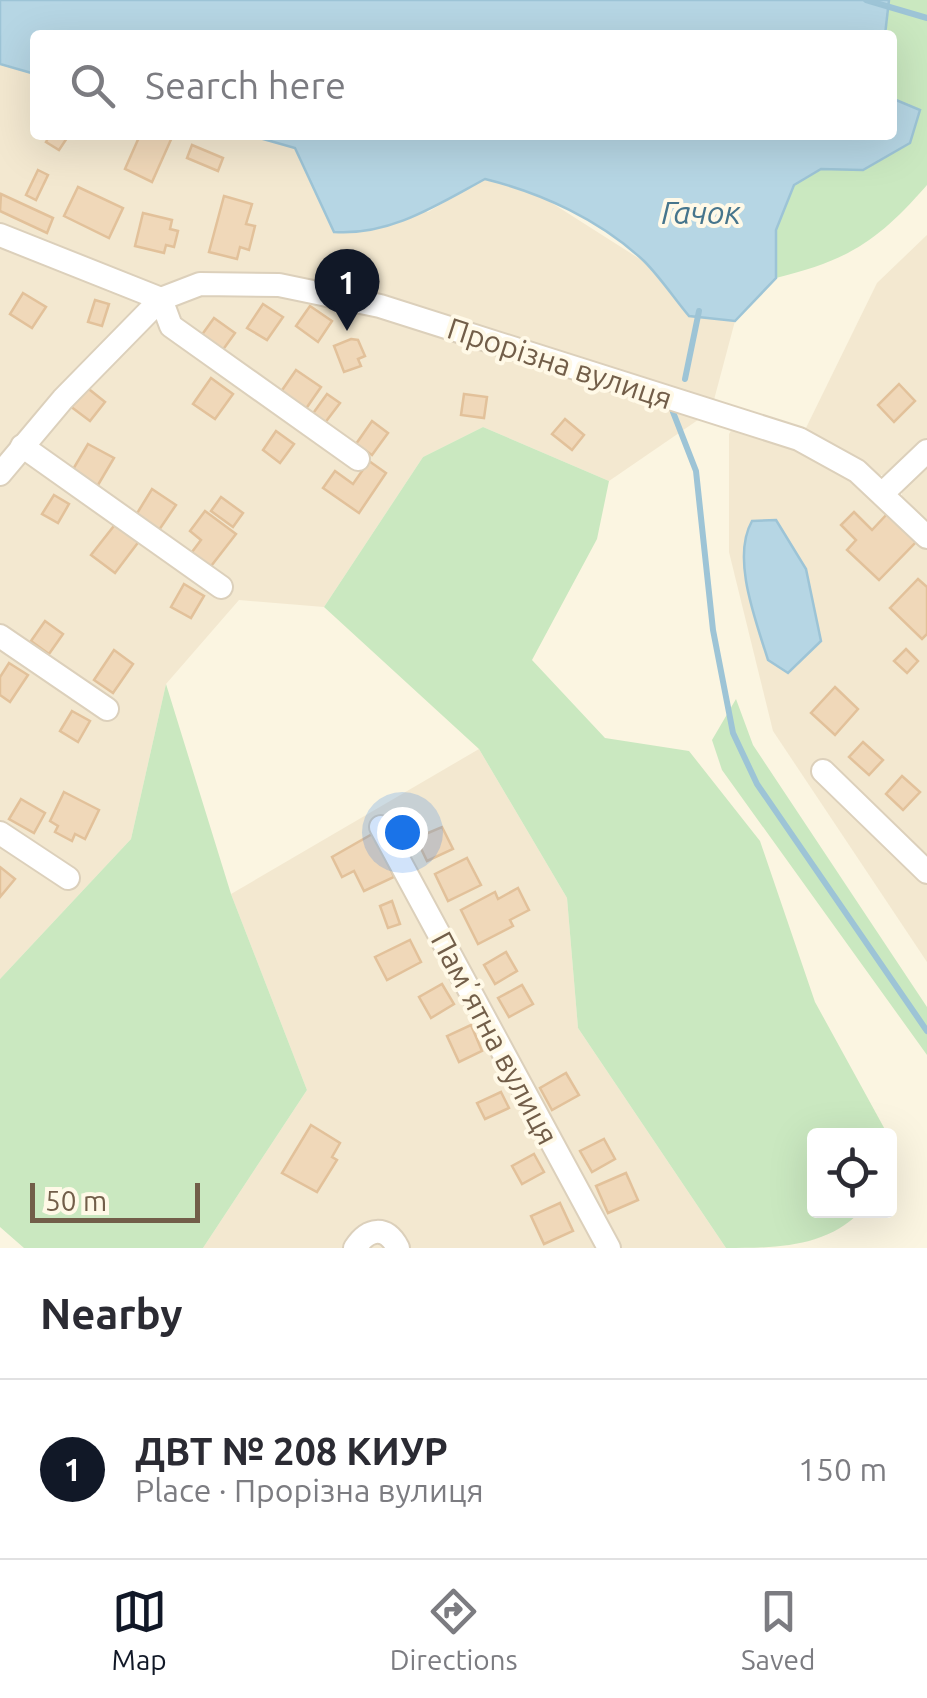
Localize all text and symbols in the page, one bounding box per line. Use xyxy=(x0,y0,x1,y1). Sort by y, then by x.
search box xyxy=(30,30,897,140)
icon: search xyxy=(65,58,120,113)
text: Search here xyxy=(145,64,346,106)
water label: Гачок xyxy=(661,194,741,230)
pin: 1 xyxy=(314,248,380,331)
street label: Прорізна вулиця xyxy=(443,311,677,415)
your location xyxy=(377,807,428,858)
street label: Памʼятна вулиця xyxy=(425,926,565,1150)
map controls xyxy=(807,1128,897,1218)
button: locate xyxy=(807,1128,897,1218)
scale bar xyxy=(30,1178,200,1222)
text: 50 m xyxy=(45,1185,107,1216)
text: Nearby xyxy=(40,1290,183,1337)
text: ДВТ № 208 КИУР xyxy=(135,1430,448,1472)
text: 1 xyxy=(63,1451,82,1487)
text: 150 m xyxy=(798,1451,887,1487)
text: Place · Прорізна вулиця xyxy=(135,1472,484,1508)
tab: Map xyxy=(112,1584,167,1675)
tab: Directions xyxy=(390,1584,518,1675)
tab: Saved xyxy=(741,1584,815,1675)

